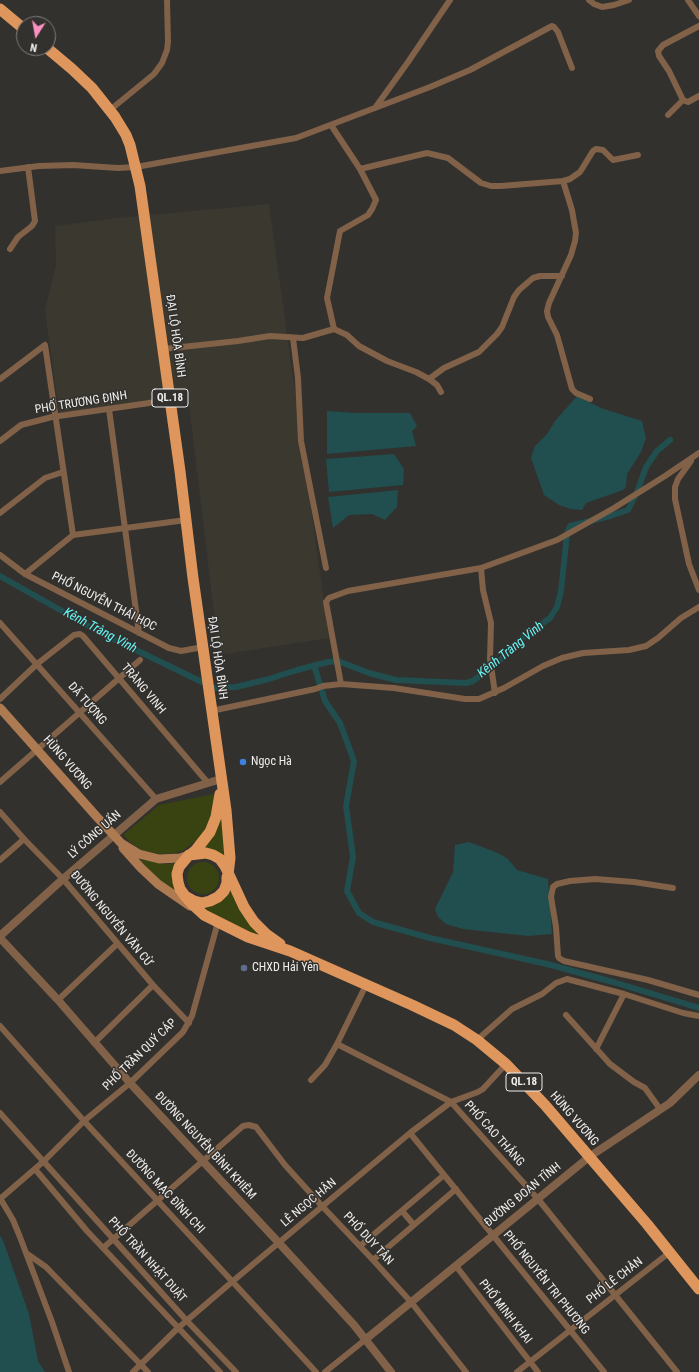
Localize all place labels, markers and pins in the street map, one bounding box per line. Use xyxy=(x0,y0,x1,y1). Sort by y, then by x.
place label: Ngọc Hà xyxy=(251,755,292,769)
marker: Ngọc Hà xyxy=(238,757,248,767)
place label: CHXD Hải Yên xyxy=(252,961,319,975)
marker: CHXD Hải Yên xyxy=(239,963,249,973)

